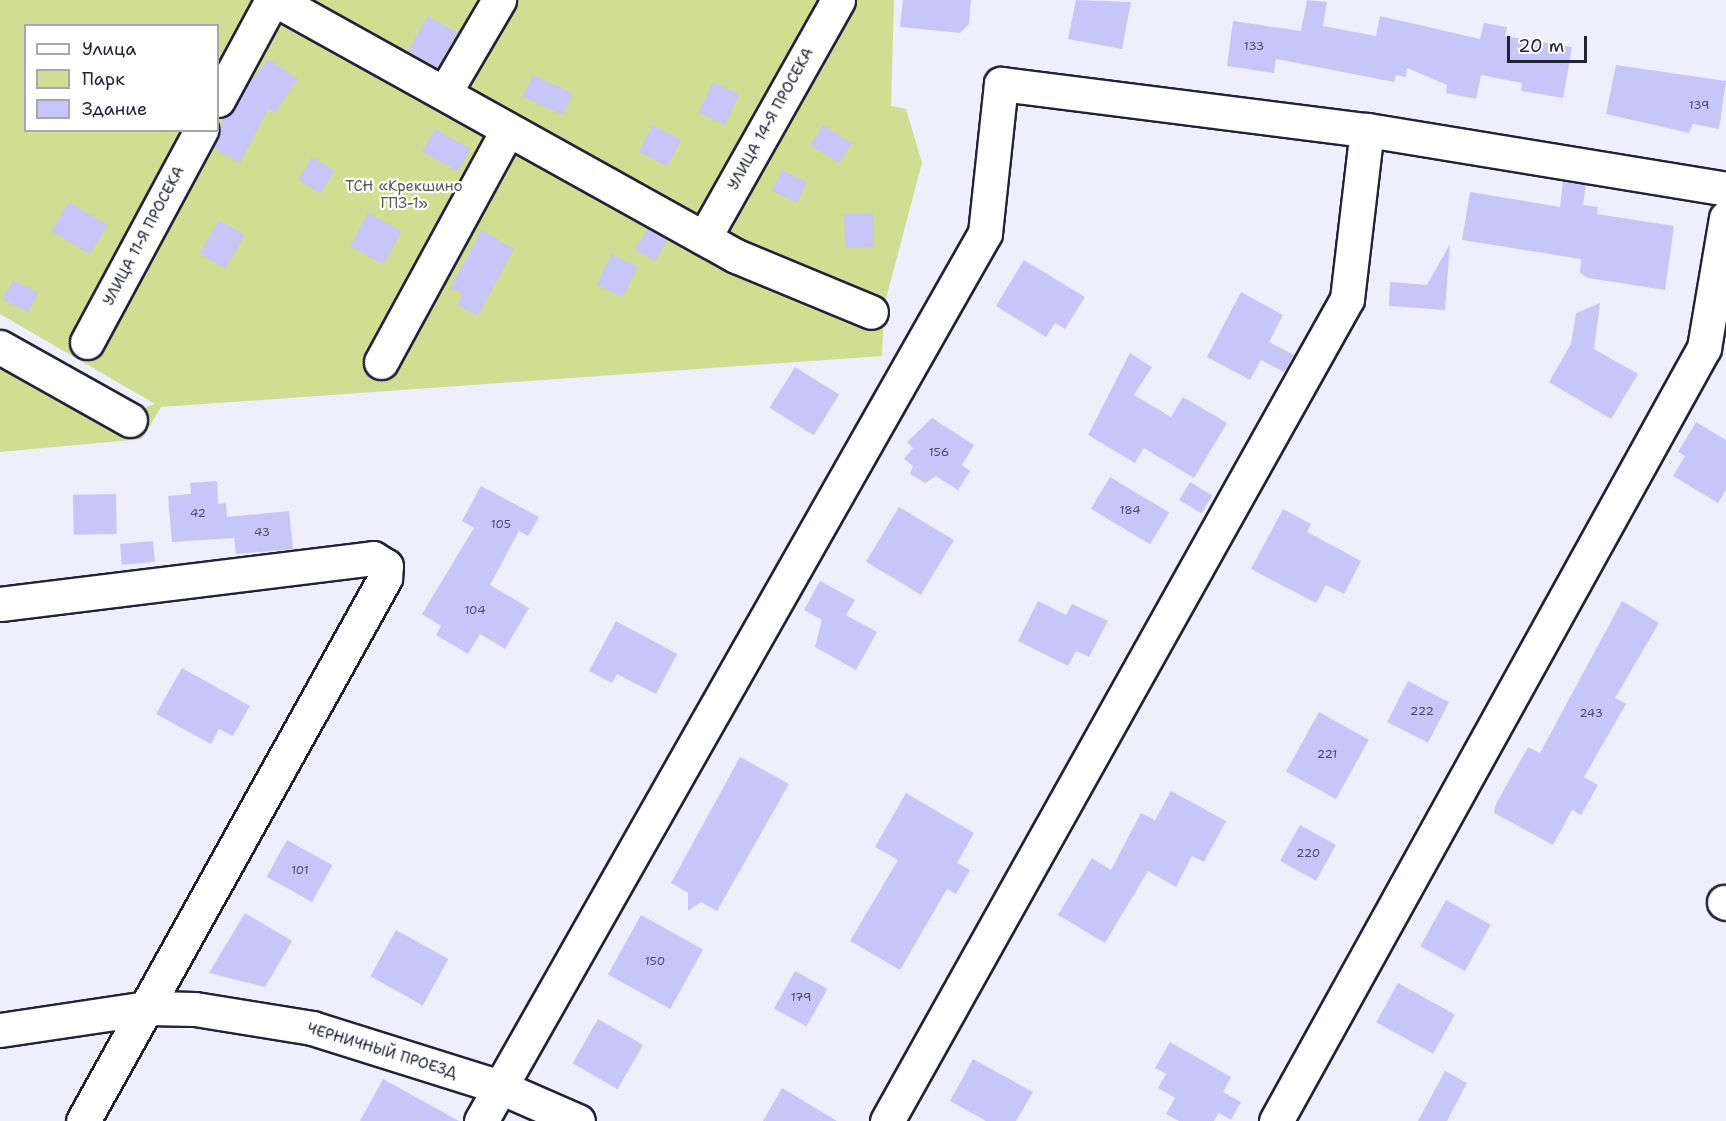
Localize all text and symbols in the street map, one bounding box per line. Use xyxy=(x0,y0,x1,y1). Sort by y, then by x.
legend xyxy=(24,24,219,132)
scale bar xyxy=(1510,24,1590,62)
text: 20 m xyxy=(1518,34,1564,58)
text: Улица xyxy=(82,37,136,61)
house number: 133 xyxy=(1244,40,1264,54)
street label: УЛИЦА 14-Я ПРОСЕКА xyxy=(724,45,818,193)
text: Парк xyxy=(82,67,125,91)
text: Здание xyxy=(82,97,147,121)
house number: 139 xyxy=(1689,99,1709,113)
street label: УЛИЦА 11-Я ПРОСЕКА xyxy=(100,163,188,309)
park label: ТСН «Крекшино ГПЗ-1» xyxy=(345,177,463,212)
house number: 156 xyxy=(929,446,949,460)
house number: 184 xyxy=(1119,504,1141,518)
house number: 42 xyxy=(190,507,206,521)
house number: 105 xyxy=(491,518,511,532)
house number: 43 xyxy=(254,526,270,540)
house number: 104 xyxy=(464,604,486,618)
house number: 222 xyxy=(1410,705,1434,719)
house number: 243 xyxy=(1579,707,1603,721)
house number: 221 xyxy=(1317,748,1337,762)
house number: 220 xyxy=(1296,847,1320,861)
house number: 101 xyxy=(291,864,309,878)
house number: 150 xyxy=(645,955,665,969)
house number: 179 xyxy=(791,991,811,1005)
street label: ЧЕРНИЧНЫЙ ПРОЕЗД xyxy=(305,1020,459,1082)

